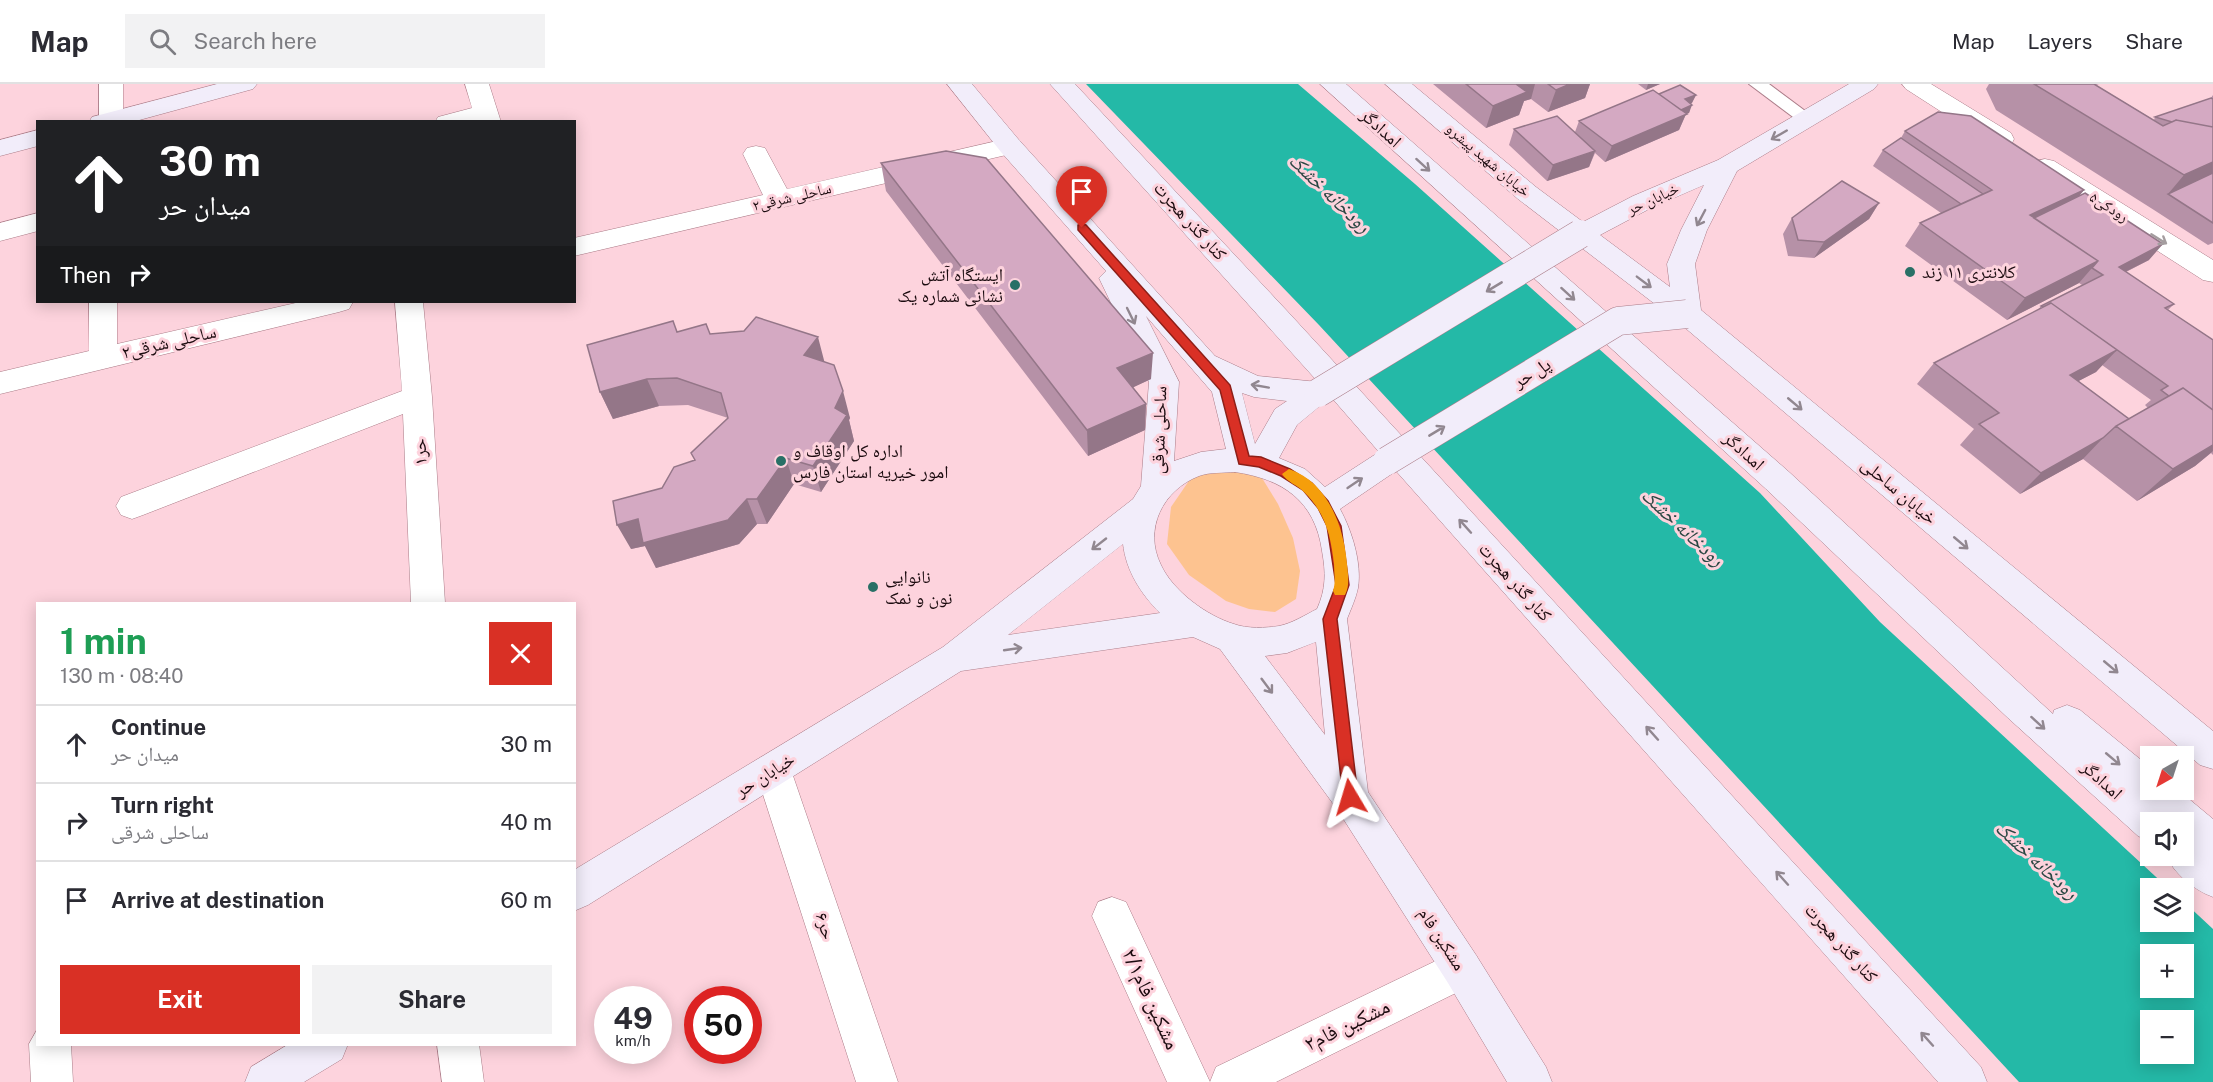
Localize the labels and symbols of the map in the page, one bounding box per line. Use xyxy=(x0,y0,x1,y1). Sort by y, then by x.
street label: امدادگر xyxy=(1356,103,1406,151)
street label: خیابان شهید پیشرو xyxy=(1442,120,1534,202)
one-way arrow xyxy=(1771,130,1788,142)
water label: رودخانه خشک xyxy=(1284,148,1376,238)
one-way arrow xyxy=(1415,158,1430,172)
pin xyxy=(1056,166,1107,228)
street label: کنار گذر هجرت xyxy=(1150,177,1231,265)
street label: ساحلی شرقی۲ xyxy=(751,179,833,216)
street label: خیابان حر xyxy=(1624,179,1682,220)
street label: رودکی۵ xyxy=(2086,188,2132,227)
one-way arrow xyxy=(1694,208,1706,226)
one-way arrow xyxy=(2150,233,2167,245)
place label: کلانتری ۱۱ زند xyxy=(1922,261,2016,283)
place label: ایستگاه آتش نشانی شماره یک xyxy=(897,264,1003,307)
marker: کلانتری ۱۱ زند xyxy=(1903,265,1917,279)
one-way arrow xyxy=(1635,276,1651,288)
marker: ایستگاه آتش نشانی شماره یک xyxy=(1008,278,1022,292)
one-way arrow xyxy=(1486,281,1503,293)
one-way arrow xyxy=(1560,287,1575,301)
one-way arrow xyxy=(1126,306,1138,324)
street label: ساحلی شرقی۲ xyxy=(120,320,218,364)
street label: پل حر xyxy=(1508,353,1555,393)
one-way arrow xyxy=(1251,380,1270,391)
street label: ساحلی شرقی xyxy=(1146,386,1172,474)
one-way arrow xyxy=(1787,398,1803,411)
one-way arrow xyxy=(1428,424,1445,436)
street label: امدادگر xyxy=(1719,426,1769,474)
street label: حر۱ xyxy=(408,438,431,466)
place label: اداره کل اوقاف و امور خیریه استان فارس xyxy=(793,440,949,483)
street label: خیابان ساحلی xyxy=(1857,453,1941,529)
marker: اداره کل اوقاف و امور خیریه استان فارس xyxy=(774,454,788,468)
one-way arrow xyxy=(1346,477,1363,489)
water label: رودخانه خشک xyxy=(1637,483,1729,571)
one-way arrow xyxy=(1458,519,1472,534)
one-way arrow xyxy=(1953,536,1969,549)
one-way arrow xyxy=(1091,538,1107,551)
street label: کنار گذر هجرت xyxy=(1475,538,1556,626)
place label: نانوایی نون و نمک xyxy=(885,566,952,609)
marker: نانوایی نون و نمک xyxy=(866,580,880,594)
one-way arrow xyxy=(1003,643,1022,654)
one-way arrow xyxy=(2103,661,2119,674)
one-way arrow xyxy=(1260,678,1273,694)
one-way arrow xyxy=(2030,716,2045,730)
one-way arrow xyxy=(1645,726,1659,741)
north arrow xyxy=(2140,746,2194,800)
street label: خیابان حر xyxy=(730,748,799,802)
one-way arrow xyxy=(2105,752,2120,766)
street label: امدادگر xyxy=(2077,755,2127,803)
position arrow xyxy=(1318,765,1382,829)
water label: رودخانه خشک xyxy=(1991,816,2083,904)
one-way arrow xyxy=(1775,871,1789,886)
street label: کنار گذر هجرت xyxy=(1801,899,1882,987)
street label: مشکین فام xyxy=(1413,903,1470,975)
street label: حر۶ xyxy=(811,910,840,942)
street label: ۲/۱مشکین فام xyxy=(1115,944,1186,1054)
speed limit sign: 50 xyxy=(684,986,762,1064)
street label: مشکین فام۲ xyxy=(1300,993,1394,1058)
one-way arrow xyxy=(1920,1031,1934,1046)

